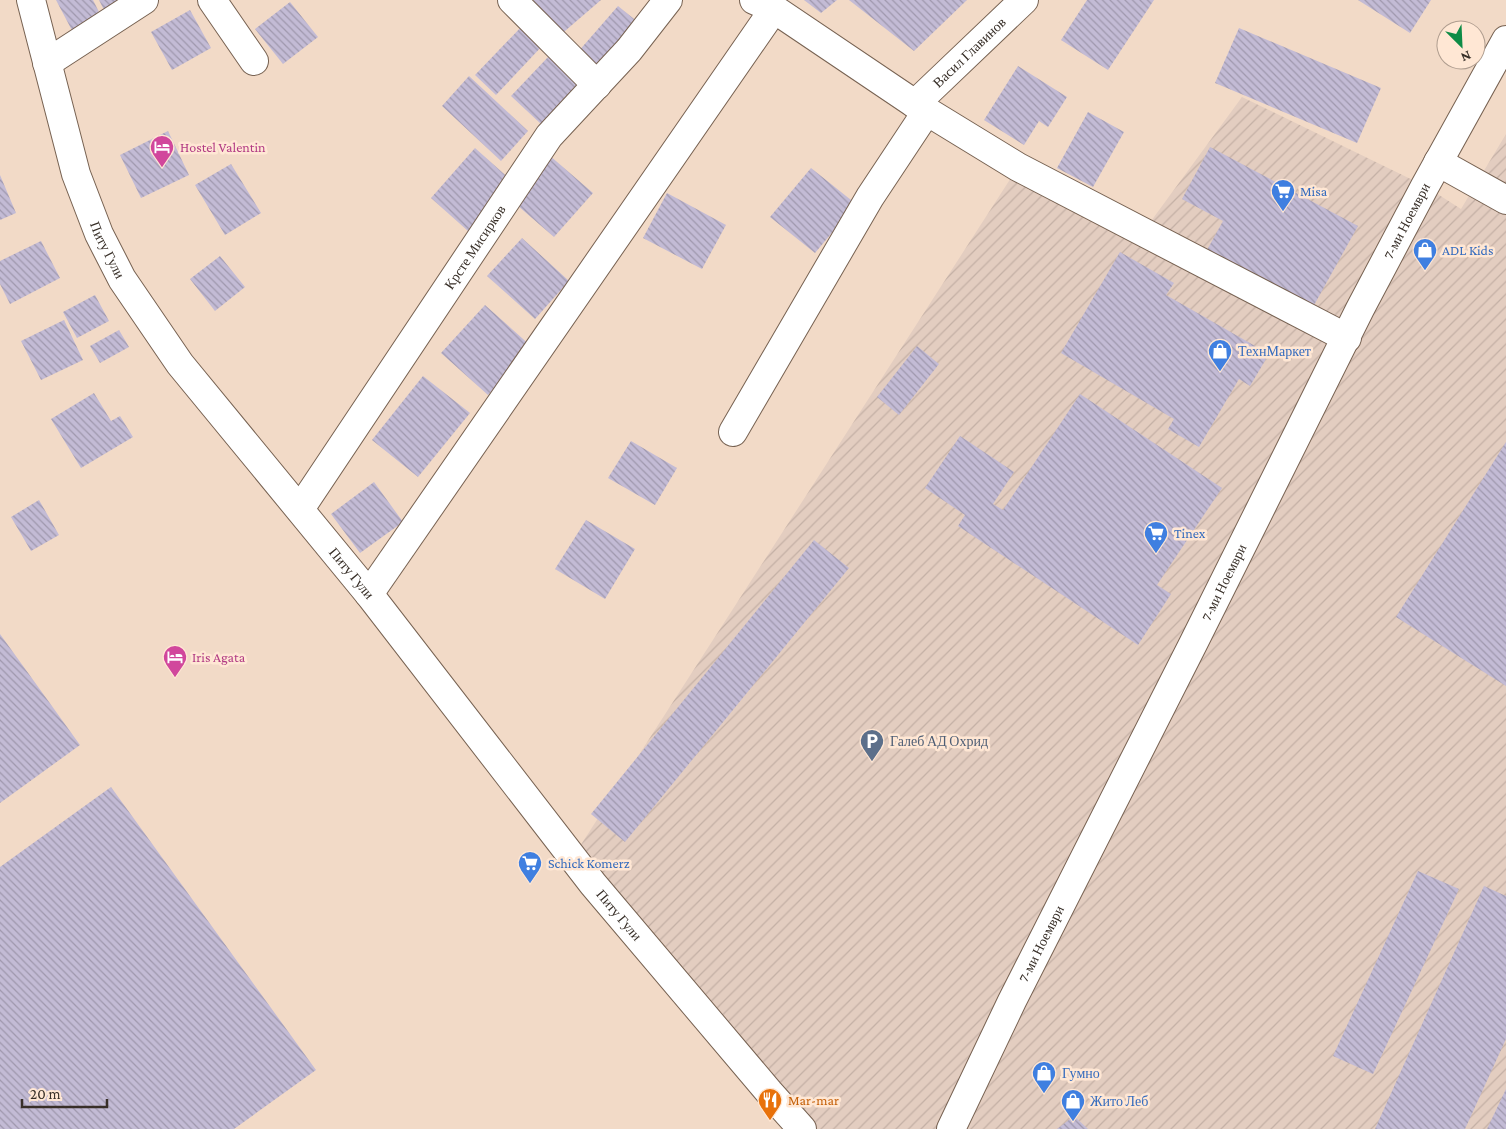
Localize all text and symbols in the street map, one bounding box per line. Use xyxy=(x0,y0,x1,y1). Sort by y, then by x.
street label: Васил Главинов xyxy=(930,14,1009,91)
north arrow xyxy=(1436,20,1486,70)
text: N xyxy=(1458,48,1474,66)
hotel icon: Hostel Valentin xyxy=(149,134,175,168)
place label: Hostel Valentin xyxy=(180,139,266,155)
supermarket icon: Misa xyxy=(1270,178,1296,212)
street label: 7-ми Ноември xyxy=(1380,180,1433,262)
place label: Misa xyxy=(1300,183,1328,199)
street label: Крсте Мисирков xyxy=(441,202,509,292)
street label: Питу Гули xyxy=(87,219,129,282)
shop icon: ADL Kids xyxy=(1412,237,1438,271)
place label: ADL Kids xyxy=(1442,242,1493,258)
shop icon: ТехнМаркет xyxy=(1207,338,1233,372)
place label: ТехнМаркет xyxy=(1238,343,1311,359)
supermarket icon: Tinex xyxy=(1143,520,1169,554)
place label: Tinex xyxy=(1174,525,1206,541)
street label: 7-ми Ноември xyxy=(1198,541,1250,623)
street label: Питу Гули xyxy=(326,544,378,602)
hotel icon: Iris Agata xyxy=(162,644,188,678)
place label: Iris Agata xyxy=(192,649,246,665)
parking icon: Галеб АД Охрид xyxy=(859,728,885,762)
place label: Галеб АД Охрид xyxy=(890,733,988,749)
supermarket icon: Schick Komerz xyxy=(517,850,543,884)
place label: Schick Komerz xyxy=(548,855,630,871)
street label: Питу Гули xyxy=(593,886,645,944)
street label: 7-ми Ноември xyxy=(1015,902,1067,985)
shop icon: Гумно xyxy=(1031,1060,1057,1094)
place label: Гумно xyxy=(1062,1065,1100,1081)
scale bar xyxy=(22,1076,108,1108)
text: 20 m xyxy=(30,1086,61,1102)
restaurant icon: Mar-mar xyxy=(757,1087,783,1121)
shop icon: Жито Леб xyxy=(1060,1088,1086,1122)
place label: Mar-mar xyxy=(788,1092,839,1108)
place label: Жито Леб xyxy=(1090,1093,1148,1109)

